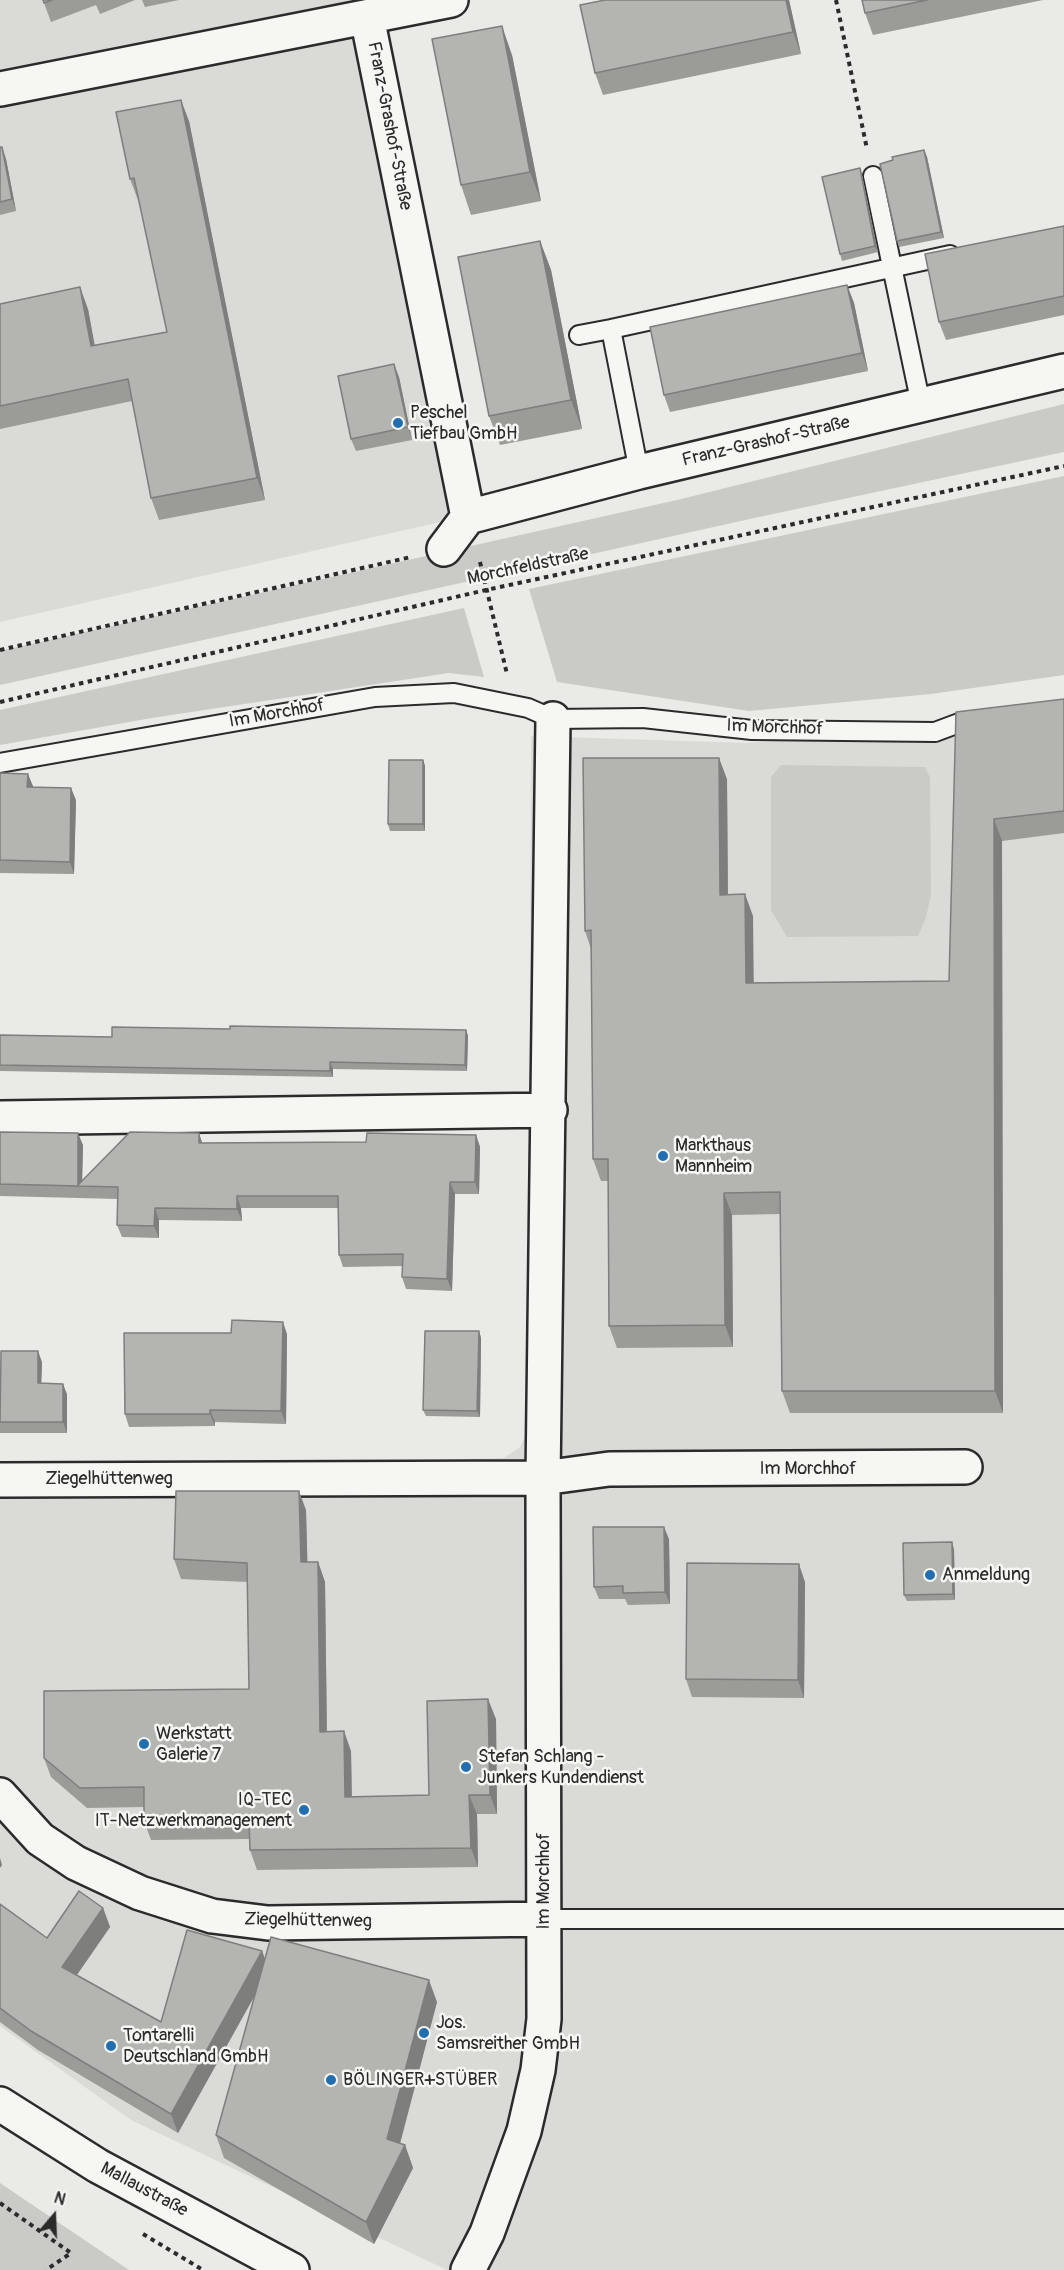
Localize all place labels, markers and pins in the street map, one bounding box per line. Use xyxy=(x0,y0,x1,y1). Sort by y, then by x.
place label: Peschel Tiefbau GmbH xyxy=(410,402,517,444)
marker: Peschel Tiefbau GmbH xyxy=(391,416,405,430)
place label: Markthaus Mannheim xyxy=(675,1135,752,1178)
marker: Markthaus Mannheim xyxy=(656,1149,670,1163)
place label: Anmeldung xyxy=(942,1564,1030,1586)
marker: Anmeldung xyxy=(923,1568,937,1582)
place label: Werkstatt Galerie 7 xyxy=(156,1723,232,1766)
marker: Werkstatt Galerie 7 xyxy=(137,1737,151,1751)
place label: Stefan Schlang - Junkers Kundendienst xyxy=(478,1746,644,1788)
marker: Stefan Schlang - Junkers Kundendienst xyxy=(459,1760,473,1774)
place label: IQ-TEC IT-Netzwerkmanagement xyxy=(95,1789,292,1832)
marker: IQ-TEC IT-Netzwerkmanagement xyxy=(297,1803,311,1817)
place label: Jos. Samsreither GmbH xyxy=(436,2012,580,2054)
place label: Tontarelli Deutschland GmbH xyxy=(123,2025,268,2068)
marker: Jos. Samsreither GmbH xyxy=(417,2026,431,2040)
marker: Tontarelli Deutschland GmbH xyxy=(104,2039,118,2053)
place label: BÖLINGER+STÜBER xyxy=(343,2069,497,2091)
marker: BÖLINGER+STÜBER xyxy=(324,2073,338,2087)

